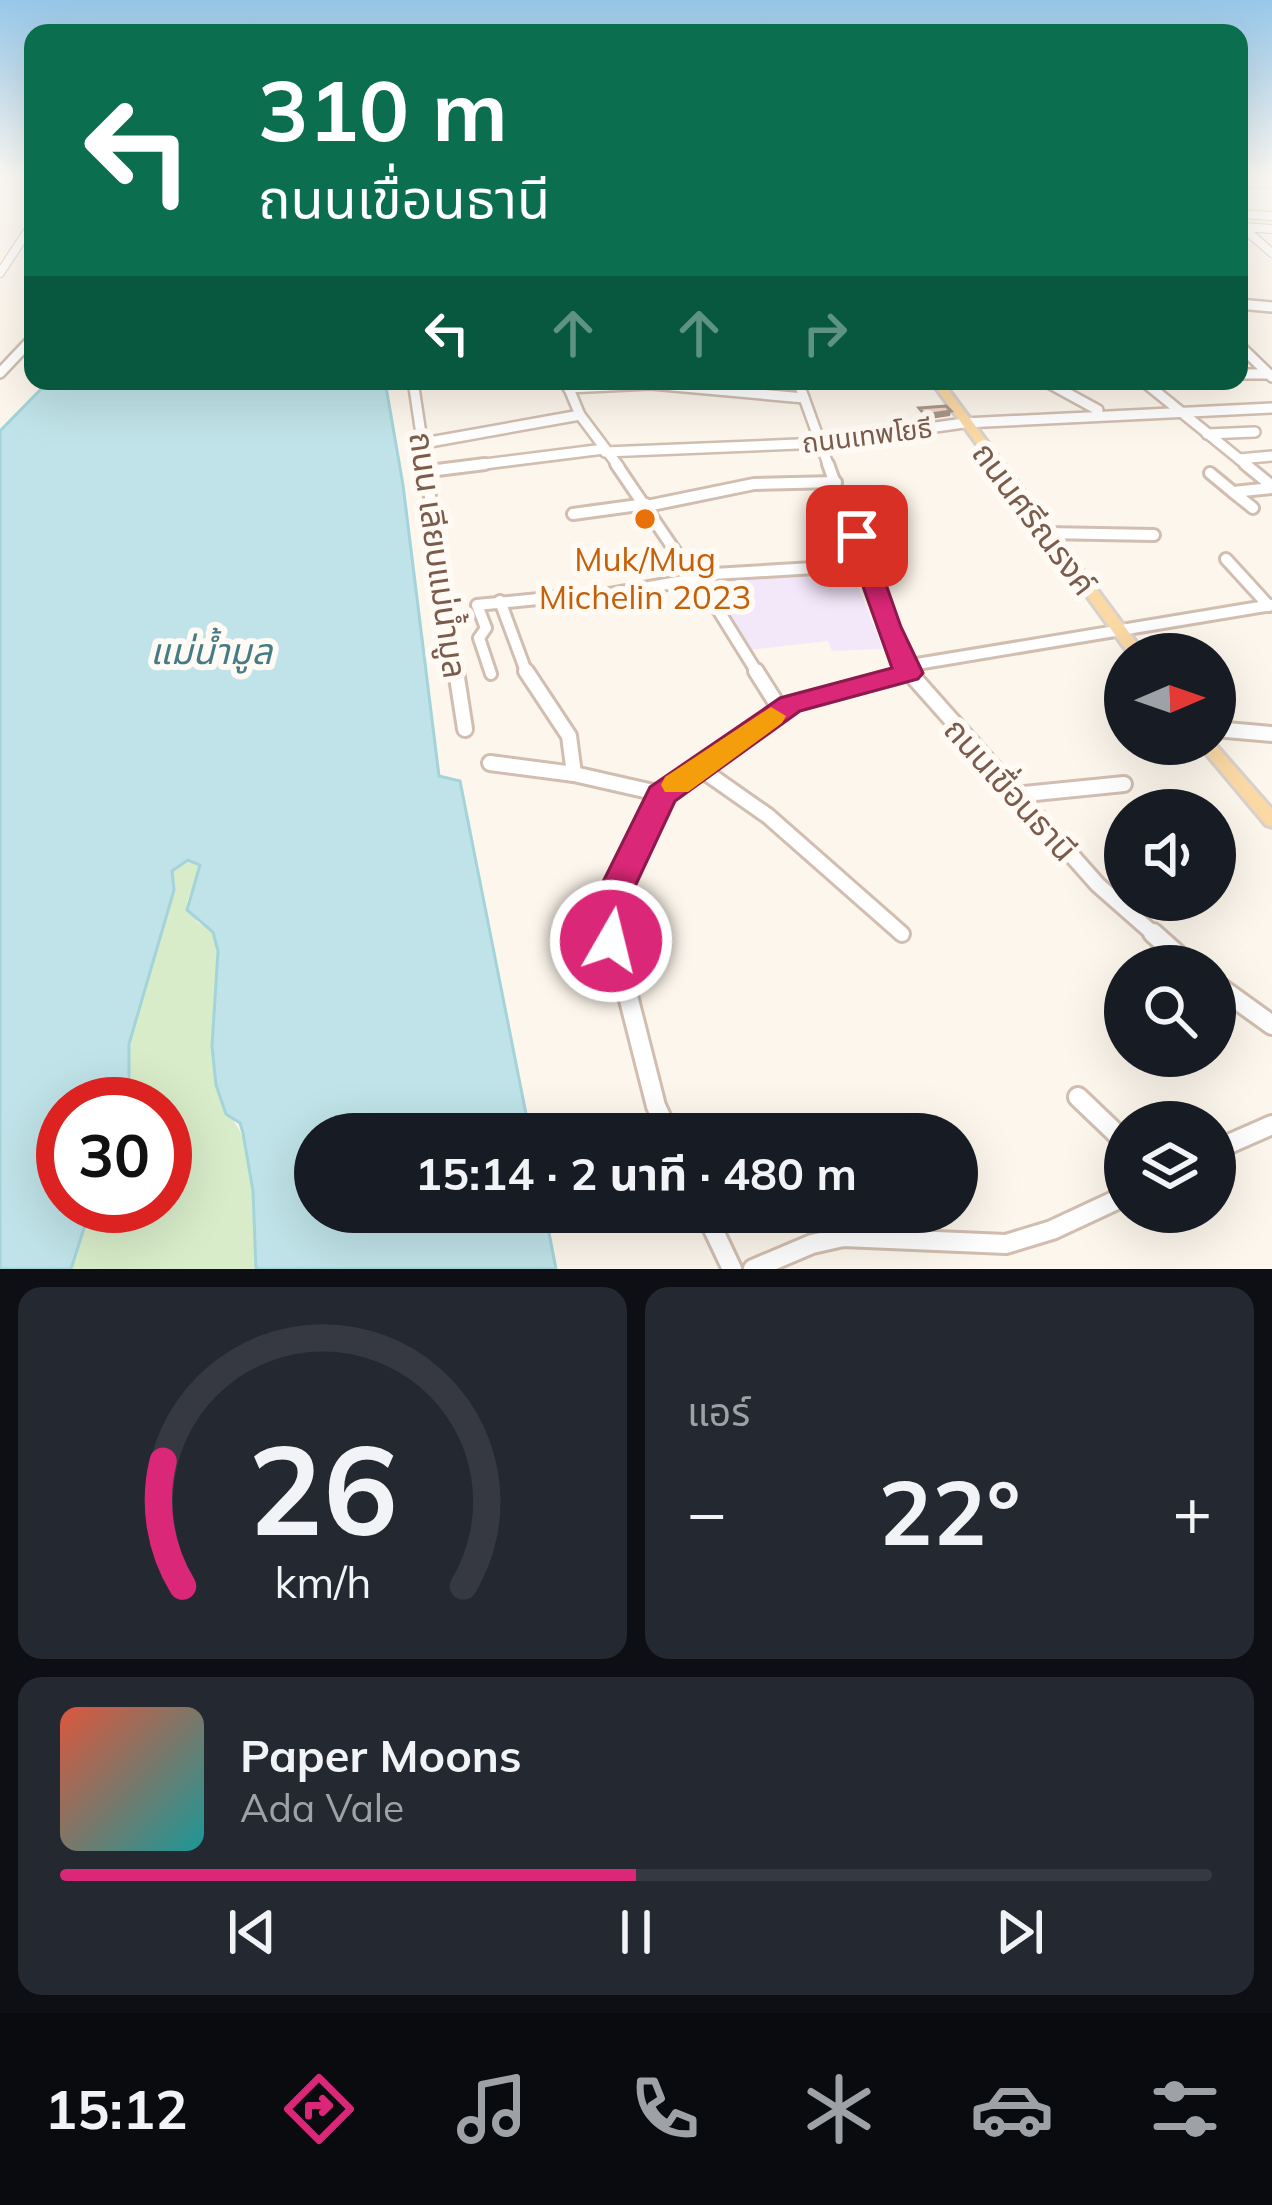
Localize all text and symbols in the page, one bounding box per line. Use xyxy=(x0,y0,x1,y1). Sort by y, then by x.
text: 310 m xyxy=(258,57,508,162)
icon: left xyxy=(60,72,216,228)
text: ถนนเขื่อนธานี xyxy=(258,164,550,232)
icon: left xyxy=(414,300,480,366)
icon: ahead xyxy=(540,300,606,366)
icon: ahead xyxy=(666,300,732,366)
icon: right xyxy=(792,300,858,366)
street label: ถนนเทพโยธี xyxy=(800,410,934,460)
street label: ถนน เลียบแม่น้ำมูล xyxy=(400,429,478,681)
street label: ถนนศรีณรงค์ xyxy=(964,433,1106,603)
pin xyxy=(806,485,908,587)
icon: arrive xyxy=(824,503,890,569)
marker: Muk/Mug Michelin 2023 xyxy=(632,506,658,532)
place label: Muk/Mug Michelin 2023 xyxy=(539,538,751,617)
water label: แม่น้ำมูล xyxy=(150,627,273,674)
north arrow xyxy=(1104,633,1236,765)
map controls xyxy=(1104,633,1236,1233)
street label: ถนนเขื่อนธานี xyxy=(936,708,1087,869)
button: sound xyxy=(1104,789,1236,921)
position arrow xyxy=(548,878,674,1004)
button: search xyxy=(1104,945,1236,1077)
speed limit sign: 30 xyxy=(36,1077,192,1233)
button: layers xyxy=(1104,1101,1236,1233)
text: 15:14 · 2 นาที · 480 m xyxy=(415,1145,857,1201)
text: แอร์ xyxy=(687,1387,750,1436)
text: 26 xyxy=(248,1410,397,1566)
text: 22° xyxy=(878,1455,1021,1568)
text: − xyxy=(687,1470,727,1553)
text: + xyxy=(1172,1470,1212,1553)
text: km/h xyxy=(274,1555,371,1609)
text: Paper Moons xyxy=(240,1727,522,1783)
text: Ada Vale xyxy=(240,1783,404,1832)
icon: previous xyxy=(219,1899,285,1965)
icon: pause xyxy=(603,1899,669,1965)
icon: next xyxy=(987,1899,1053,1965)
icon: directions xyxy=(277,2067,361,2151)
icon: music xyxy=(450,2067,534,2151)
icon: phone xyxy=(623,2067,707,2151)
icon: climate xyxy=(797,2067,881,2151)
icon: car xyxy=(970,2067,1054,2151)
icon: filters xyxy=(1143,2067,1227,2151)
text: 15:12 xyxy=(45,2075,188,2143)

